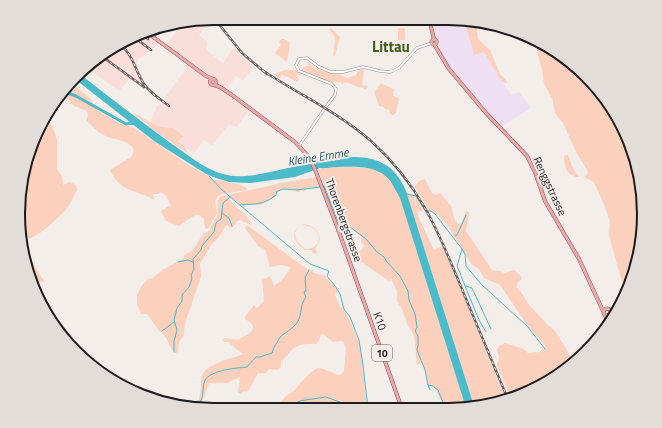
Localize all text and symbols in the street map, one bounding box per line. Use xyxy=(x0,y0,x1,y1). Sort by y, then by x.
district label: Littau xyxy=(372,35,410,58)
water label: Kleine Emme xyxy=(286,142,351,171)
street label: Renggstrasse xyxy=(529,154,571,219)
street label: Thorenbergstrasse xyxy=(322,176,367,264)
street label: K10 xyxy=(369,310,391,332)
road number: 10 xyxy=(372,345,392,361)

